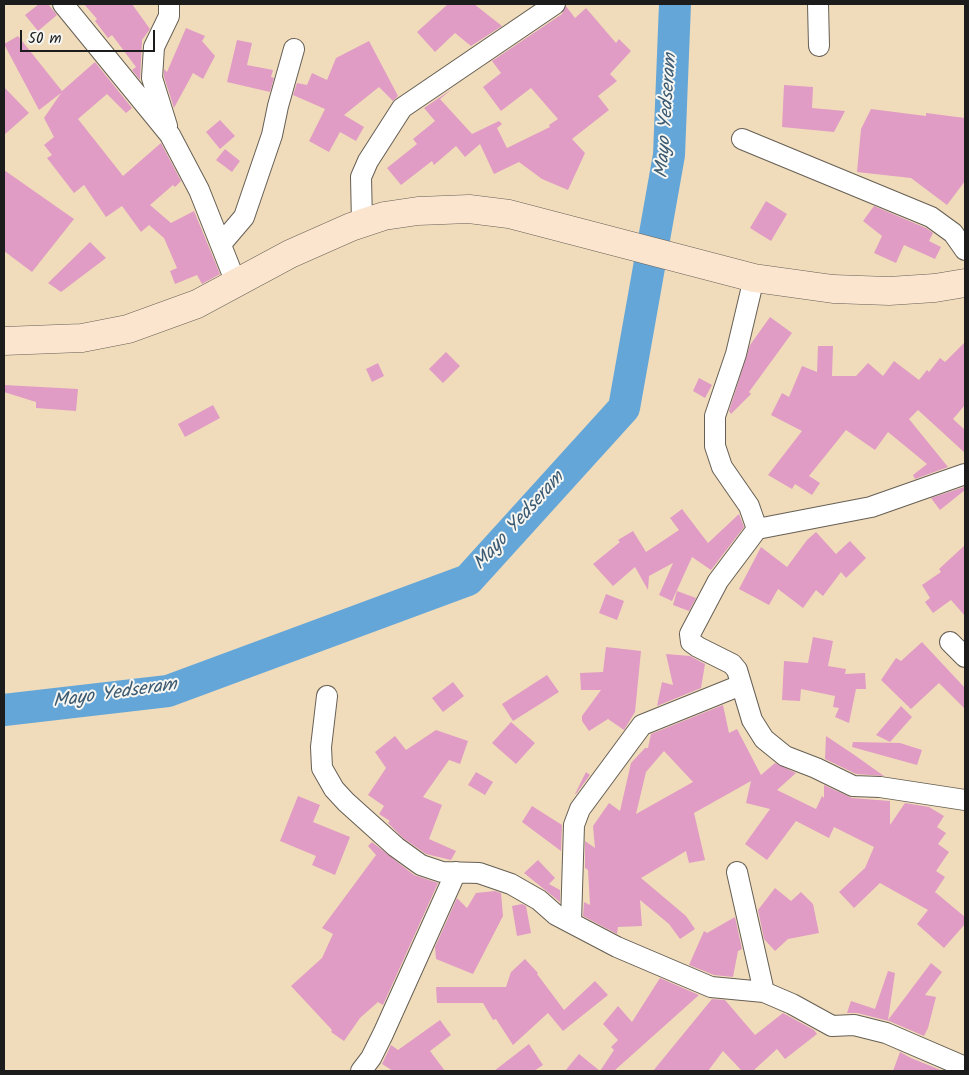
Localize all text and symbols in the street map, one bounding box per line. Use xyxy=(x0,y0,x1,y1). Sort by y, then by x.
scale bar xyxy=(22,20,158,52)
text: 50 m xyxy=(28,27,62,51)
water label: Mayo Yedseram xyxy=(652,53,684,179)
water label: Mayo Yedseram xyxy=(470,468,570,576)
water label: Mayo Yedseram xyxy=(52,675,178,715)

